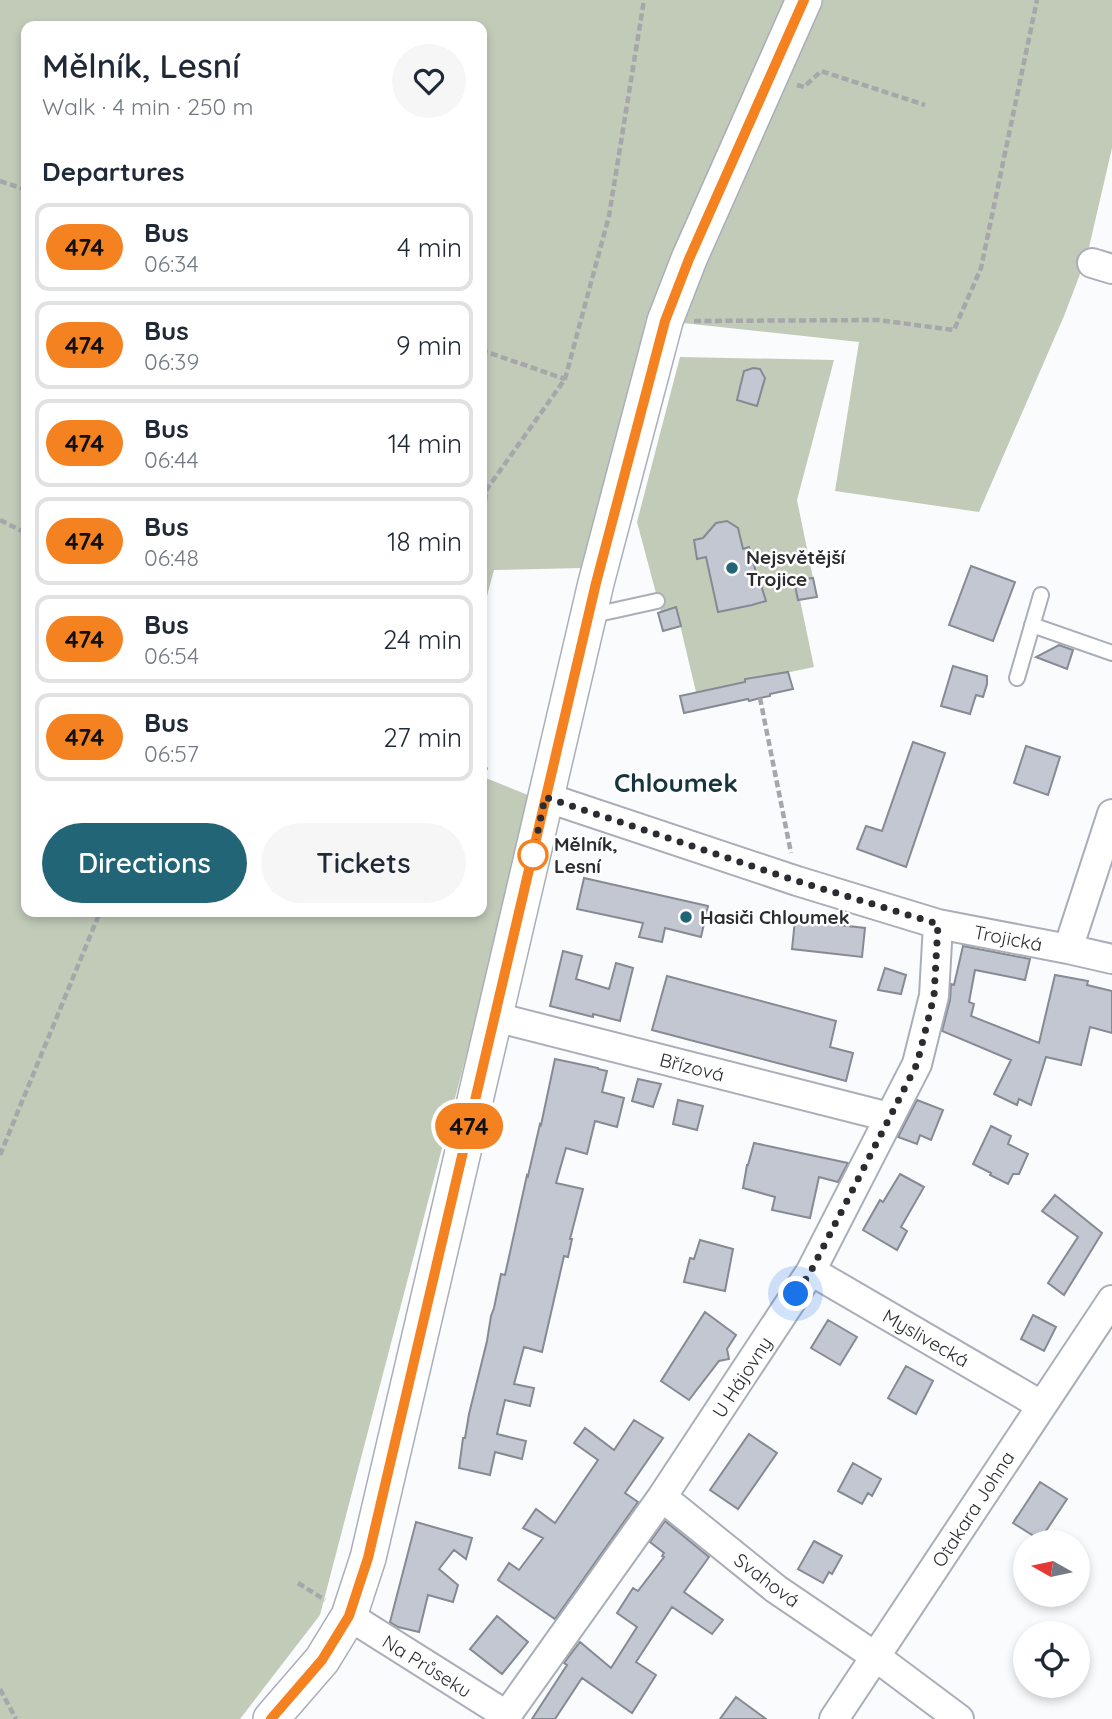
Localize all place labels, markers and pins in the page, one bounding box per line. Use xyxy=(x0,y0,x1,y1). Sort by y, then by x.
place label: Nejsvětější Trojice xyxy=(746,545,847,591)
marker: Nejsvětější Trojice xyxy=(724,560,740,576)
place label: Mělník, Lesní xyxy=(554,832,618,878)
marker: Mělník, Lesní xyxy=(518,840,548,870)
place label: Hasiči Chloumek xyxy=(700,905,850,929)
marker: Hasiči Chloumek xyxy=(678,909,694,925)

